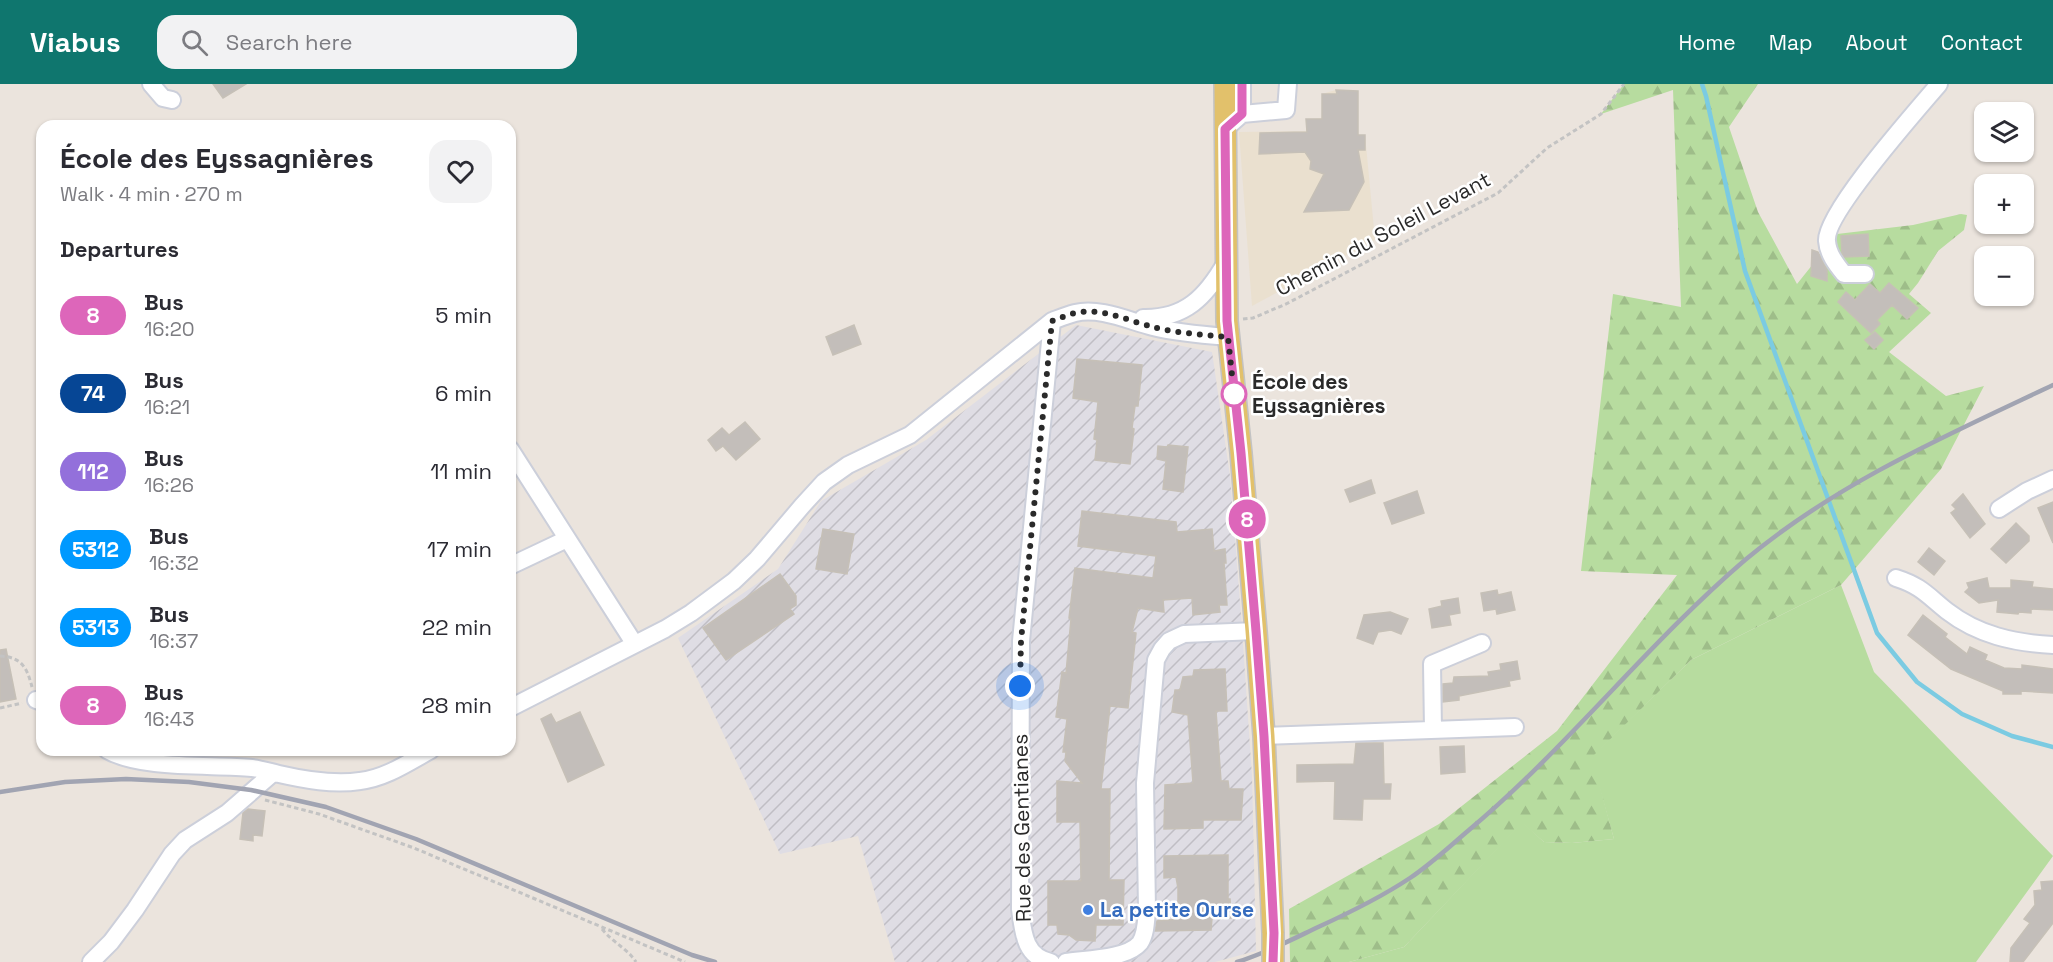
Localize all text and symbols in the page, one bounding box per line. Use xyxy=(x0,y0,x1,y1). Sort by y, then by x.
search box xyxy=(157,15,577,69)
text: Viabus xyxy=(30,24,121,60)
icon: search xyxy=(178,26,211,59)
text: Search here xyxy=(226,28,353,56)
text: Home xyxy=(1678,29,1736,56)
text: Map xyxy=(1769,29,1813,56)
text: About xyxy=(1846,29,1908,56)
text: Contact xyxy=(1941,29,2023,56)
map controls xyxy=(1974,102,2034,306)
button: layers xyxy=(1974,102,2034,162)
text: École des Eyssagnières xyxy=(60,140,374,176)
button: heart xyxy=(429,140,492,203)
street label: Chemin du Soleil Levant xyxy=(1271,165,1495,302)
button: + xyxy=(1974,174,2034,234)
text: Walk · 4 min · 270 m xyxy=(60,181,243,207)
text: Departures xyxy=(60,235,179,263)
button: − xyxy=(1974,246,2034,306)
text: Bus xyxy=(144,288,184,316)
text: 5 min xyxy=(435,301,492,329)
text: 8 xyxy=(87,302,99,329)
text: 16:20 xyxy=(144,316,195,342)
text: Bus xyxy=(144,366,184,394)
place label: École des Eyssagnières xyxy=(1252,368,1386,419)
text: 6 min xyxy=(435,379,492,407)
text: 74 xyxy=(81,380,105,407)
marker: École des Eyssagnières xyxy=(1221,381,1247,407)
text: 16:21 xyxy=(144,394,190,420)
text: Bus xyxy=(144,444,184,472)
text: 11 min xyxy=(430,457,492,485)
text: 112 xyxy=(77,458,109,485)
text: 16:26 xyxy=(144,472,194,498)
line badge: 8 xyxy=(1228,500,1266,538)
text: 8 xyxy=(1241,506,1253,533)
text: Bus xyxy=(149,522,189,550)
text: 17 min xyxy=(427,535,492,563)
text: 5312 xyxy=(72,536,119,563)
text: 16:32 xyxy=(149,550,199,576)
text: Bus xyxy=(149,600,189,628)
text: 22 min xyxy=(422,613,492,641)
text: 5313 xyxy=(72,614,119,641)
text: 16:37 xyxy=(149,628,198,654)
your location xyxy=(1005,671,1035,701)
text: Bus xyxy=(144,678,184,706)
text: 28 min xyxy=(422,691,492,719)
text: 8 xyxy=(87,692,99,719)
text: 16:43 xyxy=(144,706,194,732)
street label: Rue des Gentianes xyxy=(1006,734,1037,922)
place label: La petite Ourse xyxy=(1100,896,1254,923)
marker: La petite Ourse xyxy=(1081,903,1095,917)

